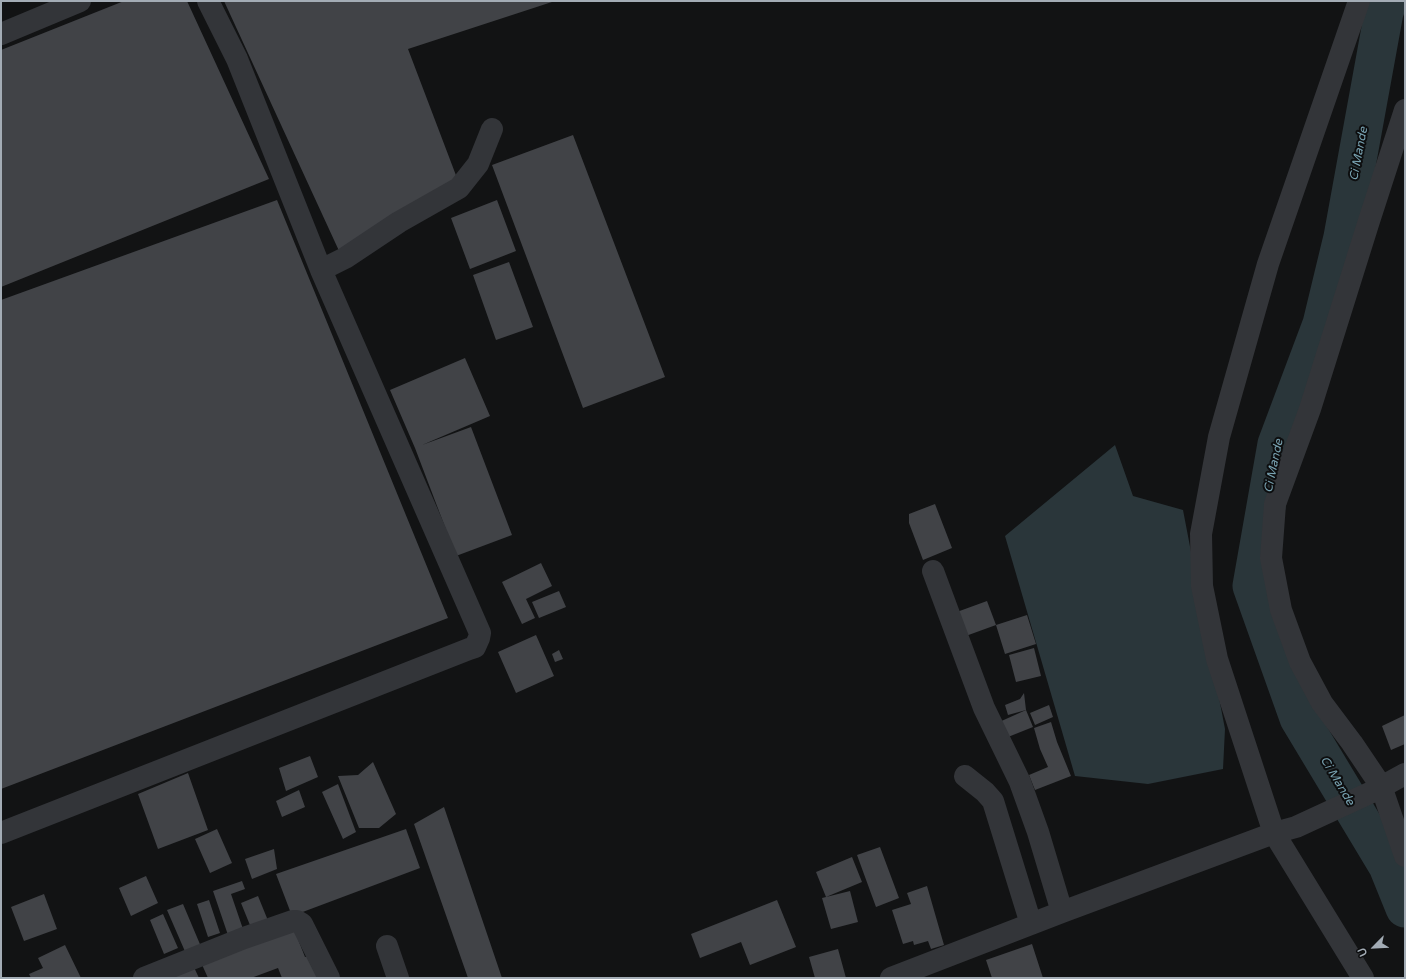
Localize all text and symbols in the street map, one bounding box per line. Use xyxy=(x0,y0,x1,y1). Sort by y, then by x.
water label: Ci Mande xyxy=(1347,126,1371,182)
water label: Ci Mande xyxy=(1261,438,1287,494)
water label: Ci Mande xyxy=(1317,754,1357,808)
north arrow xyxy=(1354,927,1394,967)
text: U xyxy=(1355,946,1370,959)

